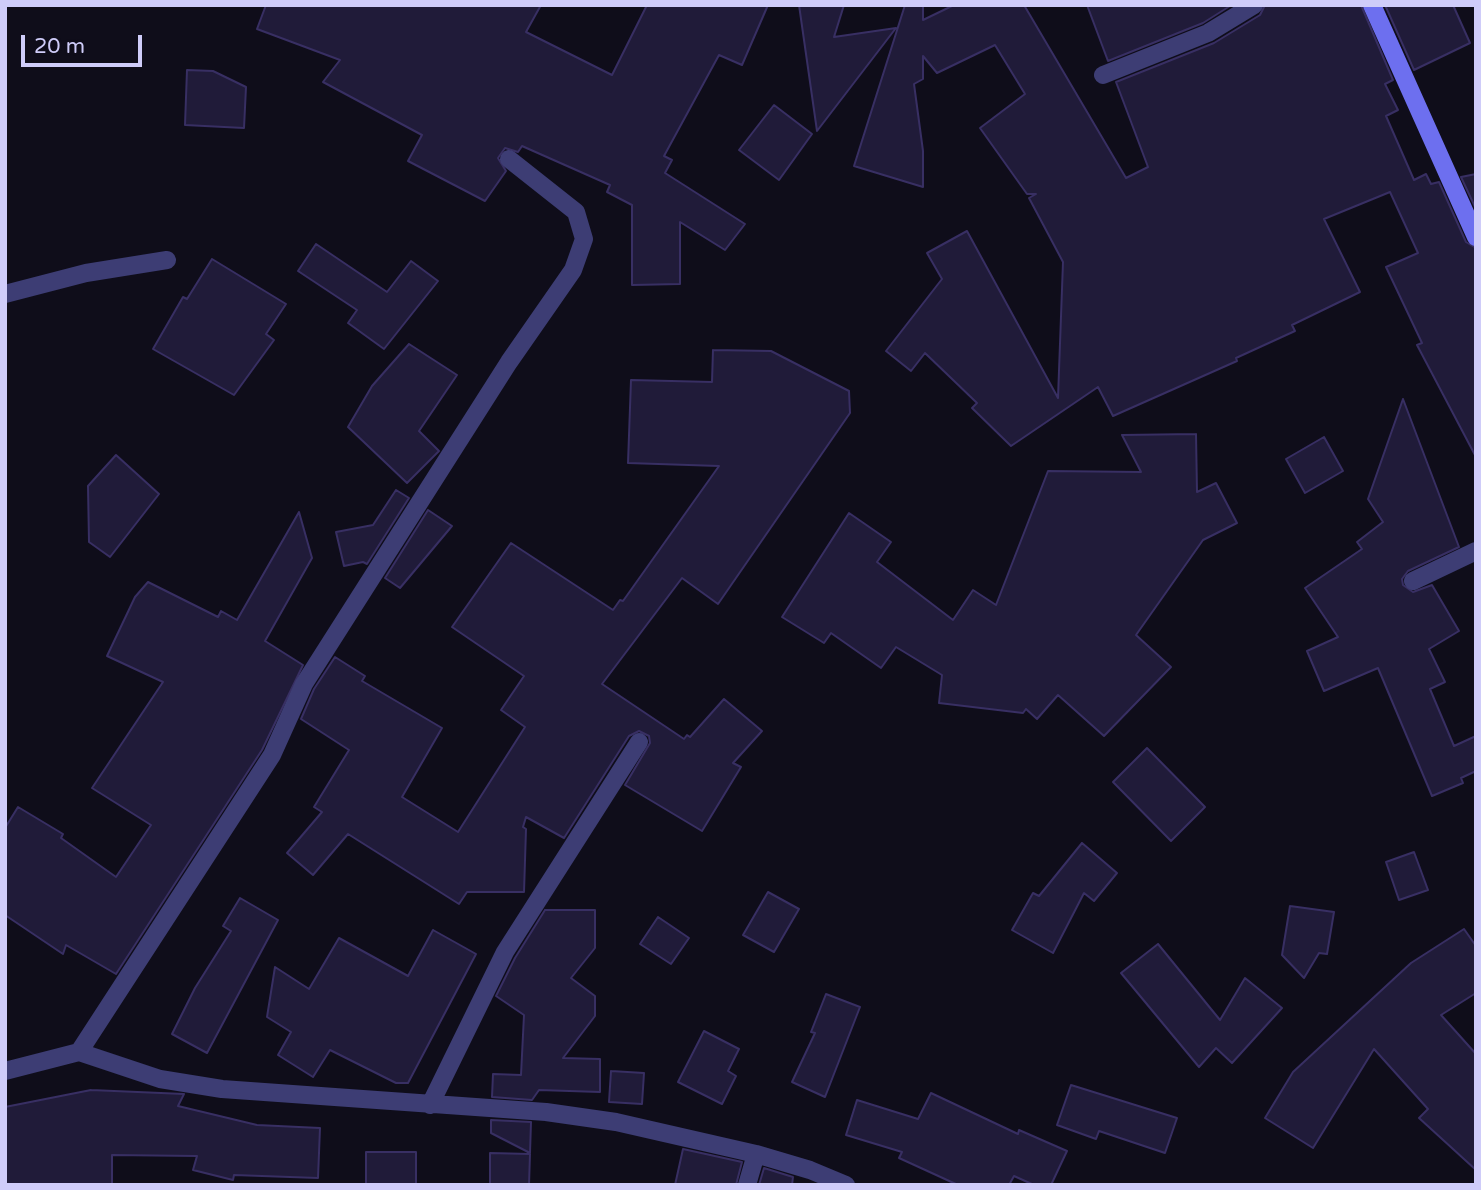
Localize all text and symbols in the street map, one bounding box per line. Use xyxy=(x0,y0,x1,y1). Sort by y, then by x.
scale bar xyxy=(24,21,145,65)
text: 20 m xyxy=(34,34,85,59)

